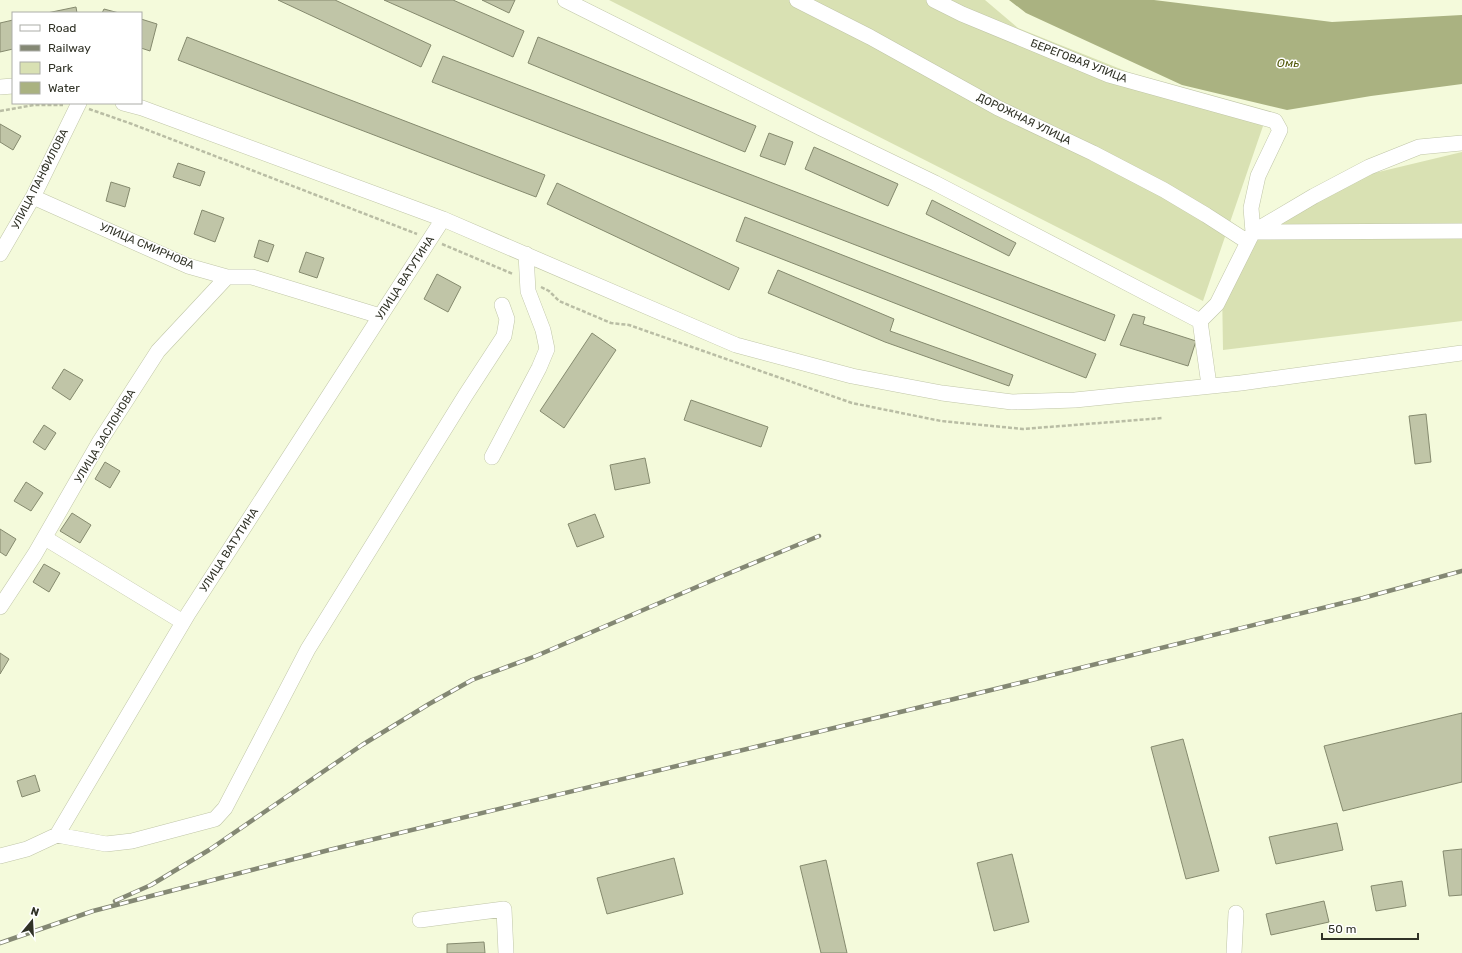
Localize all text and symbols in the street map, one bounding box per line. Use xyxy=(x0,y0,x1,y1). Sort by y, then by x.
legend xyxy=(12,12,142,104)
text: Road xyxy=(48,21,76,35)
street label: БЕРЕГОВАЯ УЛИЦА xyxy=(1029,37,1130,86)
text: Railway xyxy=(48,41,91,55)
water label: Омь xyxy=(1277,56,1299,70)
text: Park xyxy=(48,61,74,75)
text: Water xyxy=(48,81,80,95)
street label: ДОРОЖНАЯ УЛИЦА xyxy=(975,91,1074,148)
street label: УЛИЦА ПАНФИЛОВА xyxy=(9,126,71,231)
street label: УЛИЦА СМИРНОВА xyxy=(98,220,197,272)
street label: УЛИЦА ВАТУТИНА xyxy=(373,233,437,322)
street label: УЛИЦА ЗАСЛОНОВА xyxy=(72,386,138,485)
street label: УЛИЦА ВАТУТИНА xyxy=(197,505,261,594)
north arrow xyxy=(12,901,52,941)
text: N xyxy=(29,905,41,919)
scale bar xyxy=(1322,915,1418,941)
text: 50 m xyxy=(1328,922,1356,936)

